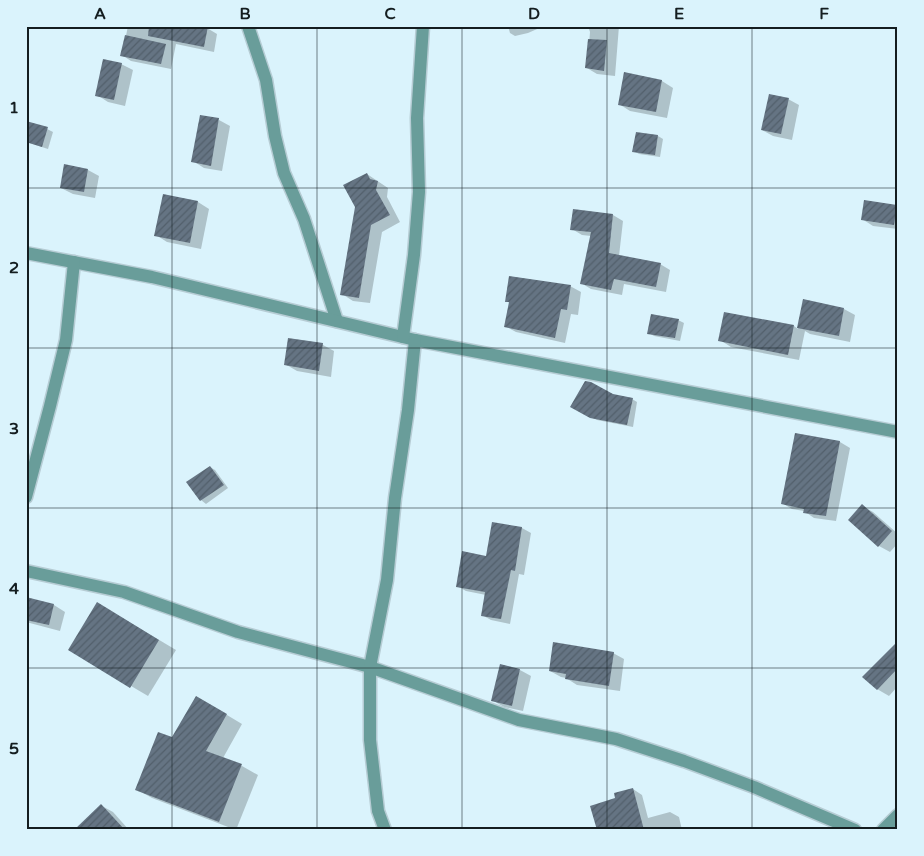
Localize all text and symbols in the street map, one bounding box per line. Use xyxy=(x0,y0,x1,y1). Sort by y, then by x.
text: A xyxy=(94,4,106,24)
text: B xyxy=(239,4,251,24)
text: C xyxy=(384,4,396,24)
text: D xyxy=(528,4,540,24)
text: E xyxy=(674,4,684,24)
text: F xyxy=(819,4,829,24)
text: 1 xyxy=(9,98,19,118)
text: 2 xyxy=(9,258,19,278)
text: 3 xyxy=(9,419,19,439)
text: 4 xyxy=(9,579,19,599)
text: 5 xyxy=(9,739,19,759)

